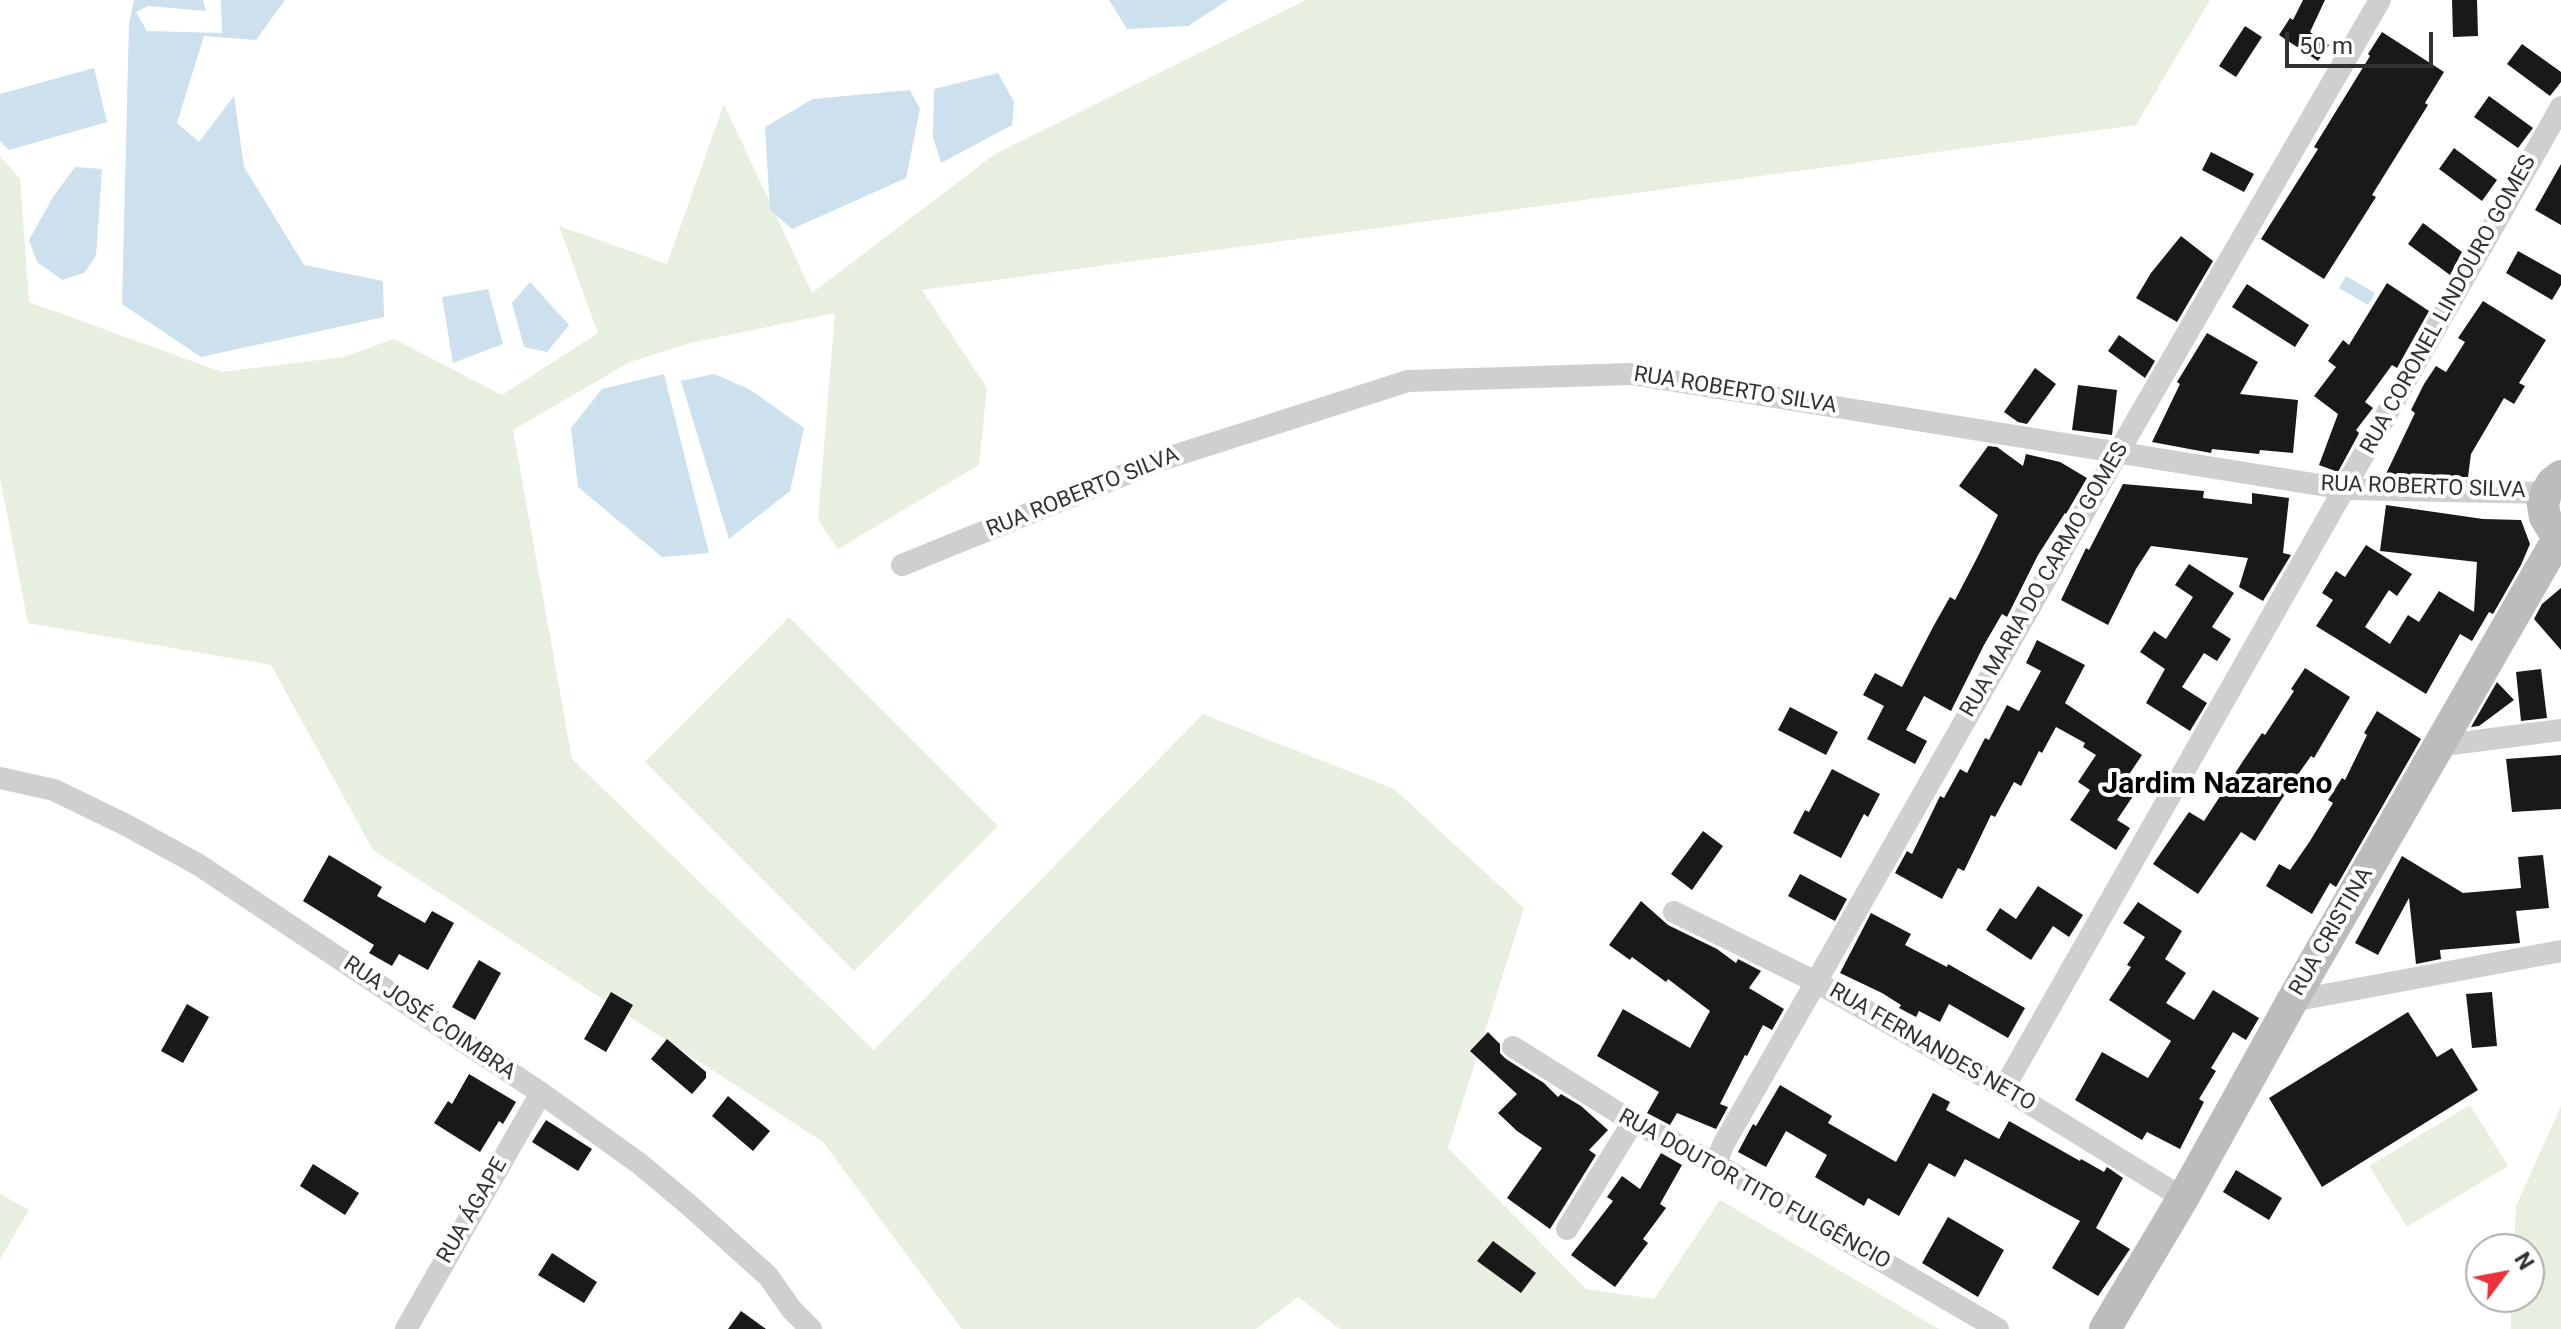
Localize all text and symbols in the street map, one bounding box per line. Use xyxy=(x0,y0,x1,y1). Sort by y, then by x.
scale bar xyxy=(2289,16,2437,66)
text: 50 m xyxy=(2299,32,2353,60)
street label: RUA CORONEL LINDOURO GOMES xyxy=(2356,151,2542,459)
street label: RUA ROBERTO SILVA xyxy=(1632,362,1838,420)
street label: RUA MARIA DO CARMO GOMES xyxy=(1955,438,2135,722)
street label: RUA ROBERTO SILVA xyxy=(983,442,1183,544)
street label: RUA ROBERTO SILVA xyxy=(2320,471,2526,505)
district label: Jardim Nazareno xyxy=(2102,767,2332,803)
street label: RUA CRISTINA xyxy=(2285,863,2379,1001)
street label: RUA JOSÉ COIMBRA xyxy=(338,952,520,1086)
street label: RUA FERNANDES NETO xyxy=(1824,978,2040,1118)
street label: RUA DOUTOR TITO FULGÊNCIO xyxy=(1614,1104,1894,1276)
street label: RUA ÁGAPE xyxy=(432,1154,514,1268)
north arrow xyxy=(2465,1233,2545,1313)
text: N xyxy=(2509,1248,2539,1274)

